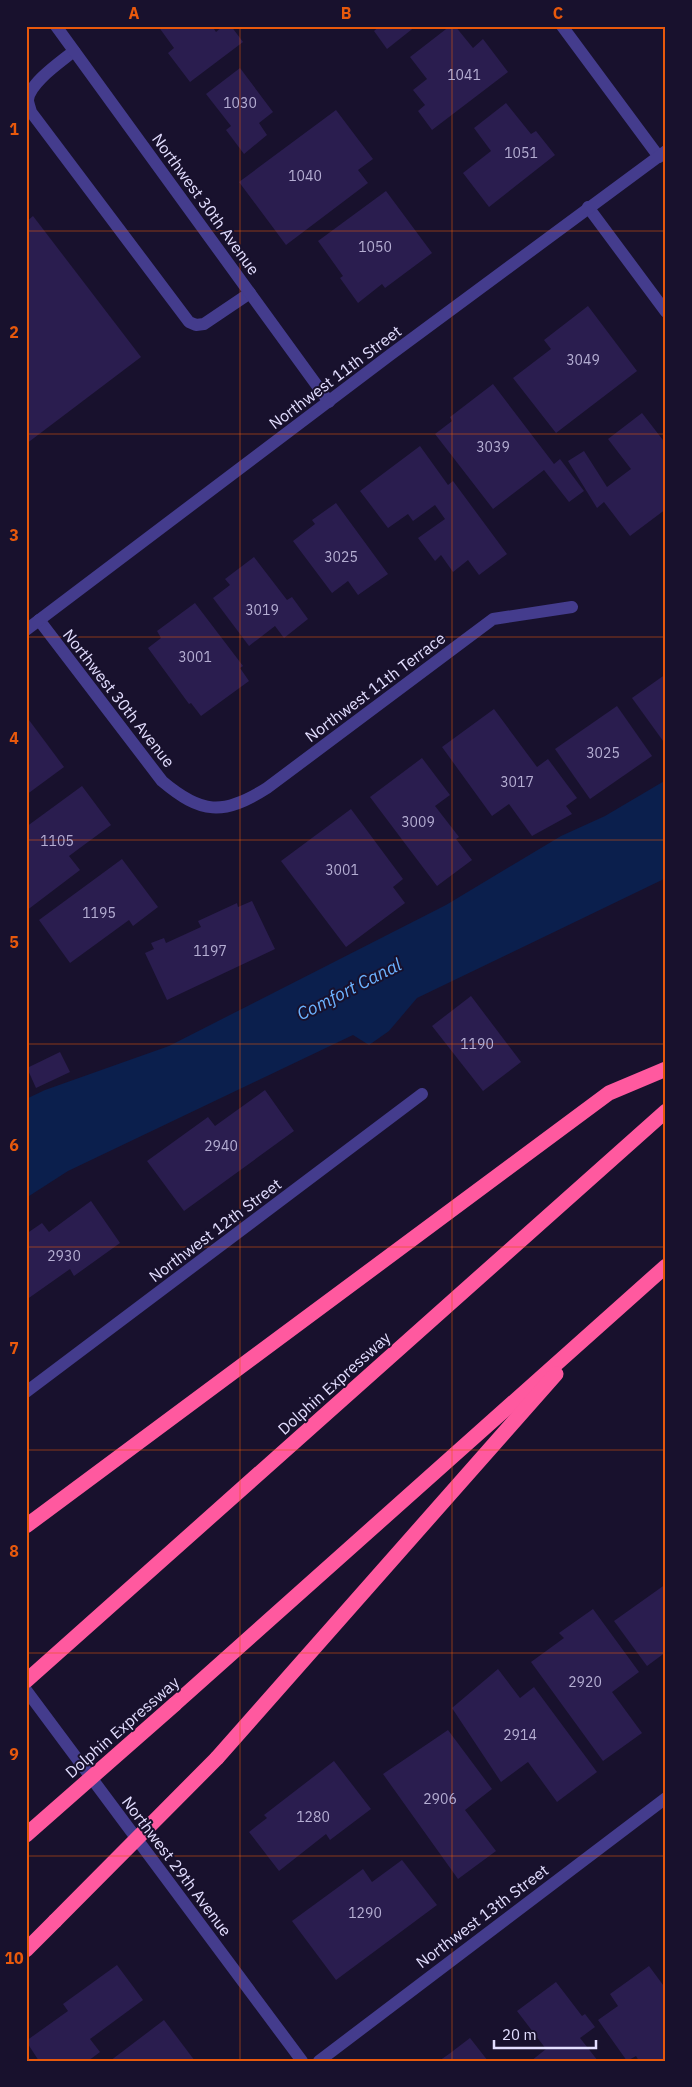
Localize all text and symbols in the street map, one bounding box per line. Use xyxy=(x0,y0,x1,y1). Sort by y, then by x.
text: A xyxy=(129,3,140,23)
text: B xyxy=(341,3,352,23)
text: C xyxy=(553,3,563,23)
house number: 1041 xyxy=(447,66,481,84)
house number: 1030 xyxy=(223,94,257,112)
text: 1 xyxy=(9,119,19,139)
street label: Northwest 30th Avenue xyxy=(148,129,264,279)
house number: 1051 xyxy=(504,144,538,162)
house number: 1040 xyxy=(288,167,322,185)
house number: 1050 xyxy=(358,238,392,256)
street label: Northwest 11th Street xyxy=(265,321,405,433)
text: 2 xyxy=(9,322,19,342)
house number: 3049 xyxy=(566,351,600,369)
house number: 3039 xyxy=(476,438,510,456)
text: 3 xyxy=(9,525,19,545)
house number: 3025 xyxy=(324,548,358,566)
house number: 3019 xyxy=(245,601,279,619)
street label: Northwest 30th Avenue xyxy=(59,625,179,771)
street label: Northwest 11th Terrace xyxy=(301,628,449,746)
house number: 3001 xyxy=(178,648,212,666)
text: 4 xyxy=(9,728,19,748)
house number: 3025 xyxy=(586,744,620,762)
house number: 3017 xyxy=(500,773,534,791)
house number: 3009 xyxy=(401,813,435,831)
house number: 1105 xyxy=(40,832,74,850)
house number: 3001 xyxy=(325,861,359,879)
house number: 1195 xyxy=(82,904,116,922)
text: 5 xyxy=(9,932,19,952)
house number: 1197 xyxy=(193,942,227,960)
water label: Comfort Canal xyxy=(293,953,405,1025)
house number: 1190 xyxy=(460,1035,494,1053)
text: 6 xyxy=(9,1135,19,1155)
house number: 2940 xyxy=(204,1137,238,1155)
street label: Northwest 12th Street xyxy=(145,1174,285,1286)
house number: 2930 xyxy=(47,1247,81,1265)
street label: Dolphin Expressway xyxy=(274,1327,394,1439)
text: 7 xyxy=(9,1338,19,1358)
text: 8 xyxy=(9,1541,19,1561)
street label: Dolphin Expressway xyxy=(61,1672,183,1782)
house number: 2920 xyxy=(568,1673,602,1691)
house number: 2914 xyxy=(503,1726,537,1744)
text: 9 xyxy=(9,1744,19,1764)
house number: 2906 xyxy=(423,1790,457,1808)
street label: Northwest 29th Avenue xyxy=(118,1792,236,1940)
house number: 1280 xyxy=(296,1808,330,1826)
street label: Northwest 13th Street xyxy=(412,1860,552,1972)
house number: 1290 xyxy=(348,1904,382,1922)
text: 10 xyxy=(4,1948,24,1968)
scale bar xyxy=(494,2017,597,2049)
text: 20 m xyxy=(502,2025,537,2044)

